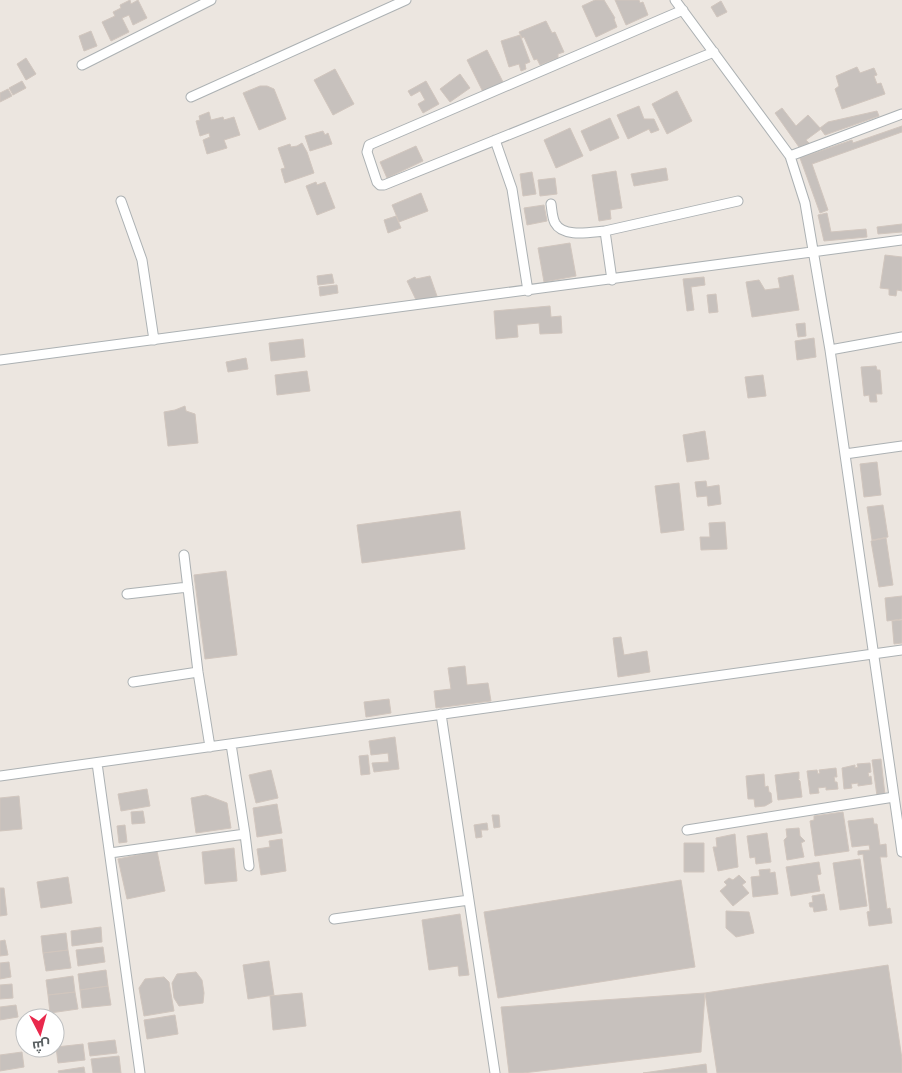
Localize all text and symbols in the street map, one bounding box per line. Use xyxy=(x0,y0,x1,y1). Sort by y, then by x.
north arrow xyxy=(15,1008,65,1058)
text: ش xyxy=(31,1036,51,1056)

